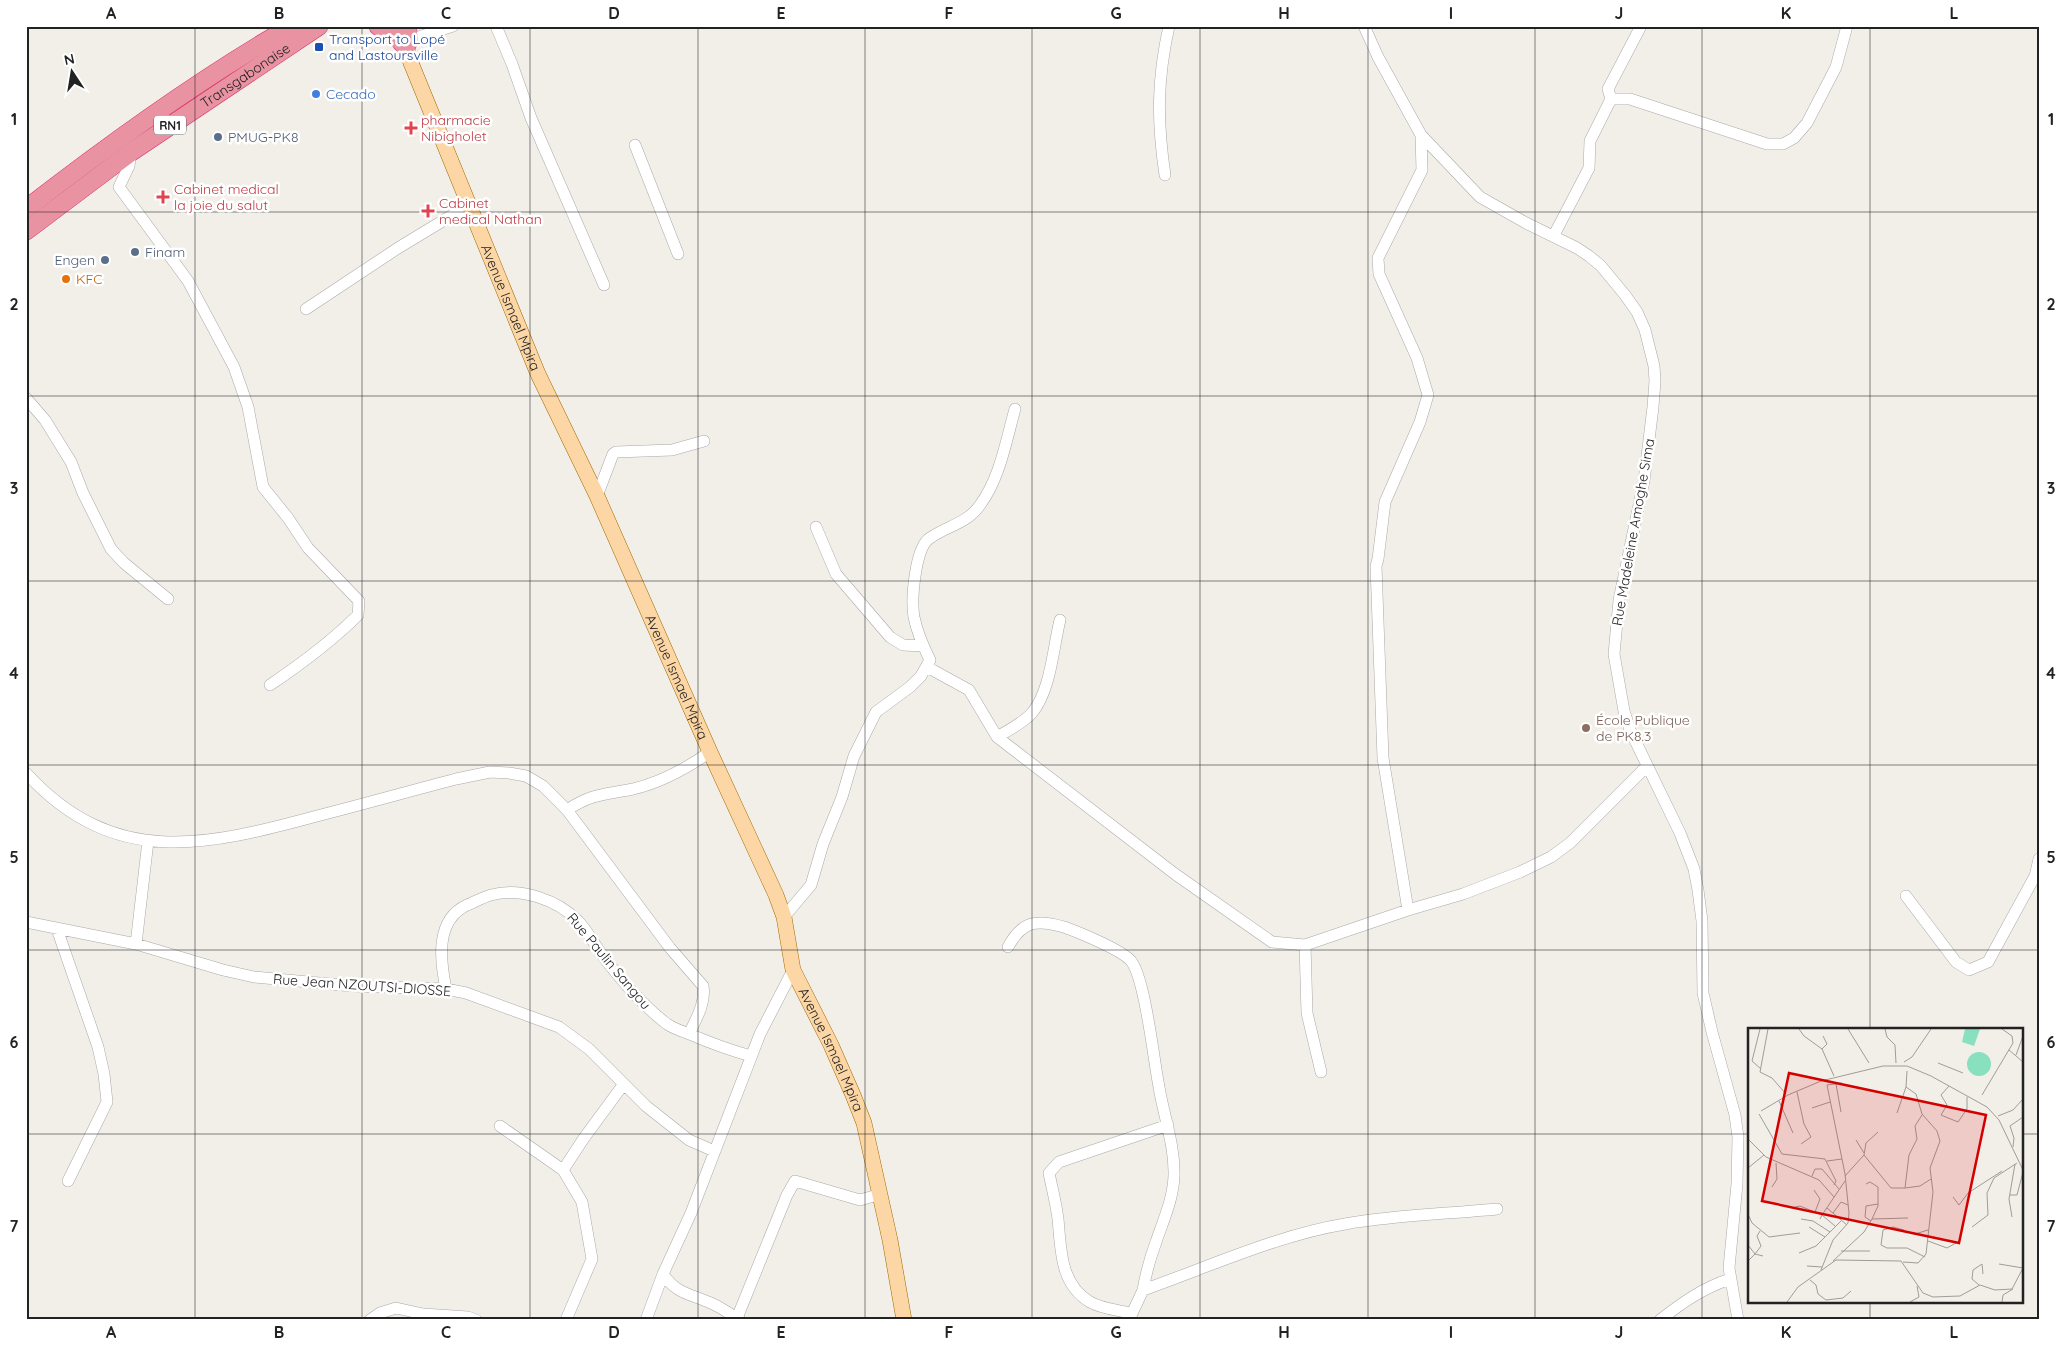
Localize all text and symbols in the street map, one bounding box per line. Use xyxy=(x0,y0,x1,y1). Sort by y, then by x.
text: A xyxy=(106,3,117,23)
text: B xyxy=(274,3,284,23)
text: C xyxy=(441,3,451,23)
text: D xyxy=(608,3,620,23)
text: E xyxy=(776,3,786,23)
text: F xyxy=(945,3,954,23)
text: G xyxy=(1110,3,1122,23)
text: H xyxy=(1278,3,1290,23)
text: I xyxy=(1449,3,1453,23)
text: J xyxy=(1615,3,1623,23)
text: K xyxy=(1781,3,1791,23)
text: L xyxy=(1950,3,1959,23)
place label: Transport to Lopé and Lastoursville xyxy=(329,30,445,64)
street label: Transgabonaise xyxy=(197,39,294,112)
marker: Transport to Lopé and Lastoursville xyxy=(313,41,325,53)
north arrow xyxy=(48,48,98,98)
text: N xyxy=(62,49,76,69)
place label: Cecado xyxy=(326,85,376,103)
marker: Cecado xyxy=(310,88,322,100)
text: 1 xyxy=(11,109,17,129)
text: 1 xyxy=(2048,109,2054,129)
place label: pharmacie Nibigholet xyxy=(421,111,491,145)
road number: RN1 xyxy=(154,116,186,134)
marker: pharmacie Nibigholet xyxy=(405,122,417,134)
place label: PMUG-PK8 xyxy=(228,128,298,146)
marker: PMUG-PK8 xyxy=(212,131,224,143)
place label: Cabinet medical la joie du salut xyxy=(174,180,279,214)
marker: Cabinet medical la joie du salut xyxy=(156,190,170,204)
place label: Cabinet medical Nathan xyxy=(439,194,542,228)
marker: Cabinet medical Nathan xyxy=(421,204,435,218)
street label: Avenue Ismael Mpira xyxy=(477,242,545,373)
place label: Finam xyxy=(145,243,185,261)
marker: Finam xyxy=(129,246,141,258)
place label: Engen xyxy=(54,251,95,269)
marker: Engen xyxy=(99,254,111,266)
place label: KFC xyxy=(76,270,102,288)
marker: KFC xyxy=(60,273,72,285)
text: 2 xyxy=(9,294,19,314)
text: 2 xyxy=(2046,294,2056,314)
street label: Rue Madeleine Amoghe Sima xyxy=(1608,437,1658,627)
text: 3 xyxy=(10,478,18,498)
text: 3 xyxy=(2047,478,2055,498)
street label: Avenue Ismael Mpira xyxy=(641,612,712,742)
text: 4 xyxy=(9,663,19,683)
text: 4 xyxy=(2046,663,2056,683)
place label: École Publique de PK8.3 xyxy=(1596,711,1690,745)
marker: École Publique de PK8.3 xyxy=(1580,722,1592,734)
text: 5 xyxy=(9,847,19,867)
text: 5 xyxy=(2046,847,2056,867)
street label: Rue Paulin Sangou xyxy=(563,909,655,1013)
street label: Rue Jean NZOUTSI-DIOSSE xyxy=(272,970,452,1000)
street label: Avenue Ismael Mpira xyxy=(794,985,868,1114)
inset map xyxy=(1748,1028,2022,1304)
text: 6 xyxy=(10,1032,19,1052)
text: 6 xyxy=(2047,1032,2056,1052)
text: 7 xyxy=(10,1216,19,1236)
text: 7 xyxy=(2047,1216,2056,1236)
text: A xyxy=(106,1322,117,1342)
text: B xyxy=(274,1322,284,1342)
text: C xyxy=(441,1322,451,1342)
text: D xyxy=(608,1322,620,1342)
text: E xyxy=(776,1322,786,1342)
text: F xyxy=(945,1322,954,1342)
text: G xyxy=(1110,1322,1122,1342)
text: H xyxy=(1278,1322,1290,1342)
text: I xyxy=(1449,1322,1453,1342)
text: J xyxy=(1615,1322,1623,1342)
text: K xyxy=(1781,1322,1791,1342)
text: L xyxy=(1950,1322,1959,1342)

